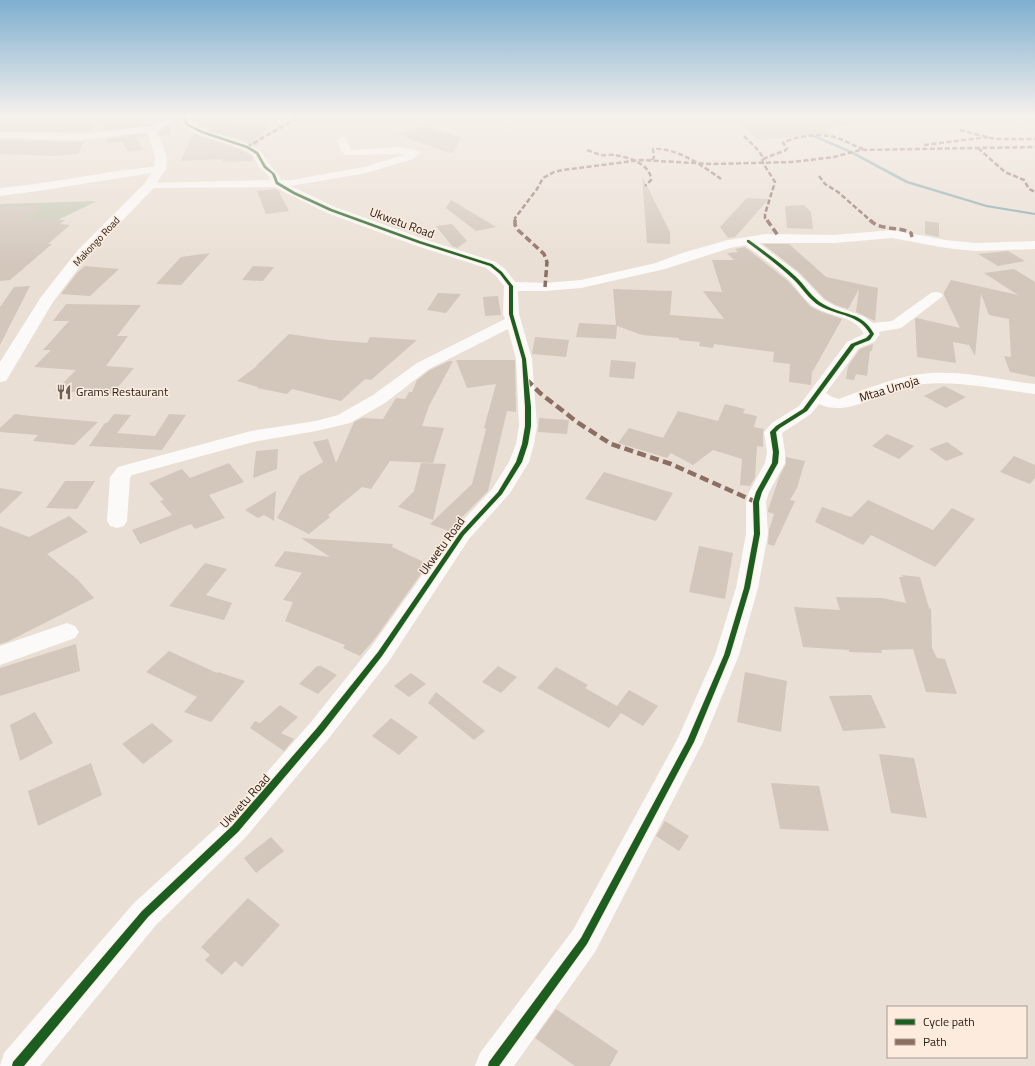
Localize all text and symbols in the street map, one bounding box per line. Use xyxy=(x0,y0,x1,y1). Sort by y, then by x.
street label: Ukwetu Road xyxy=(367,202,437,243)
street label: Makongo Road xyxy=(69,213,123,269)
street label: Mtaa Umoja xyxy=(857,370,921,407)
place label: Grams Restaurant xyxy=(76,382,169,401)
restaurant icon: Grams Restaurant xyxy=(55,383,73,401)
street label: Ukwetu Road xyxy=(414,513,469,579)
street label: Ukwetu Road xyxy=(215,769,274,832)
legend xyxy=(887,1006,1027,1058)
text: Cycle path xyxy=(923,1012,975,1031)
text: Path xyxy=(923,1032,947,1051)

